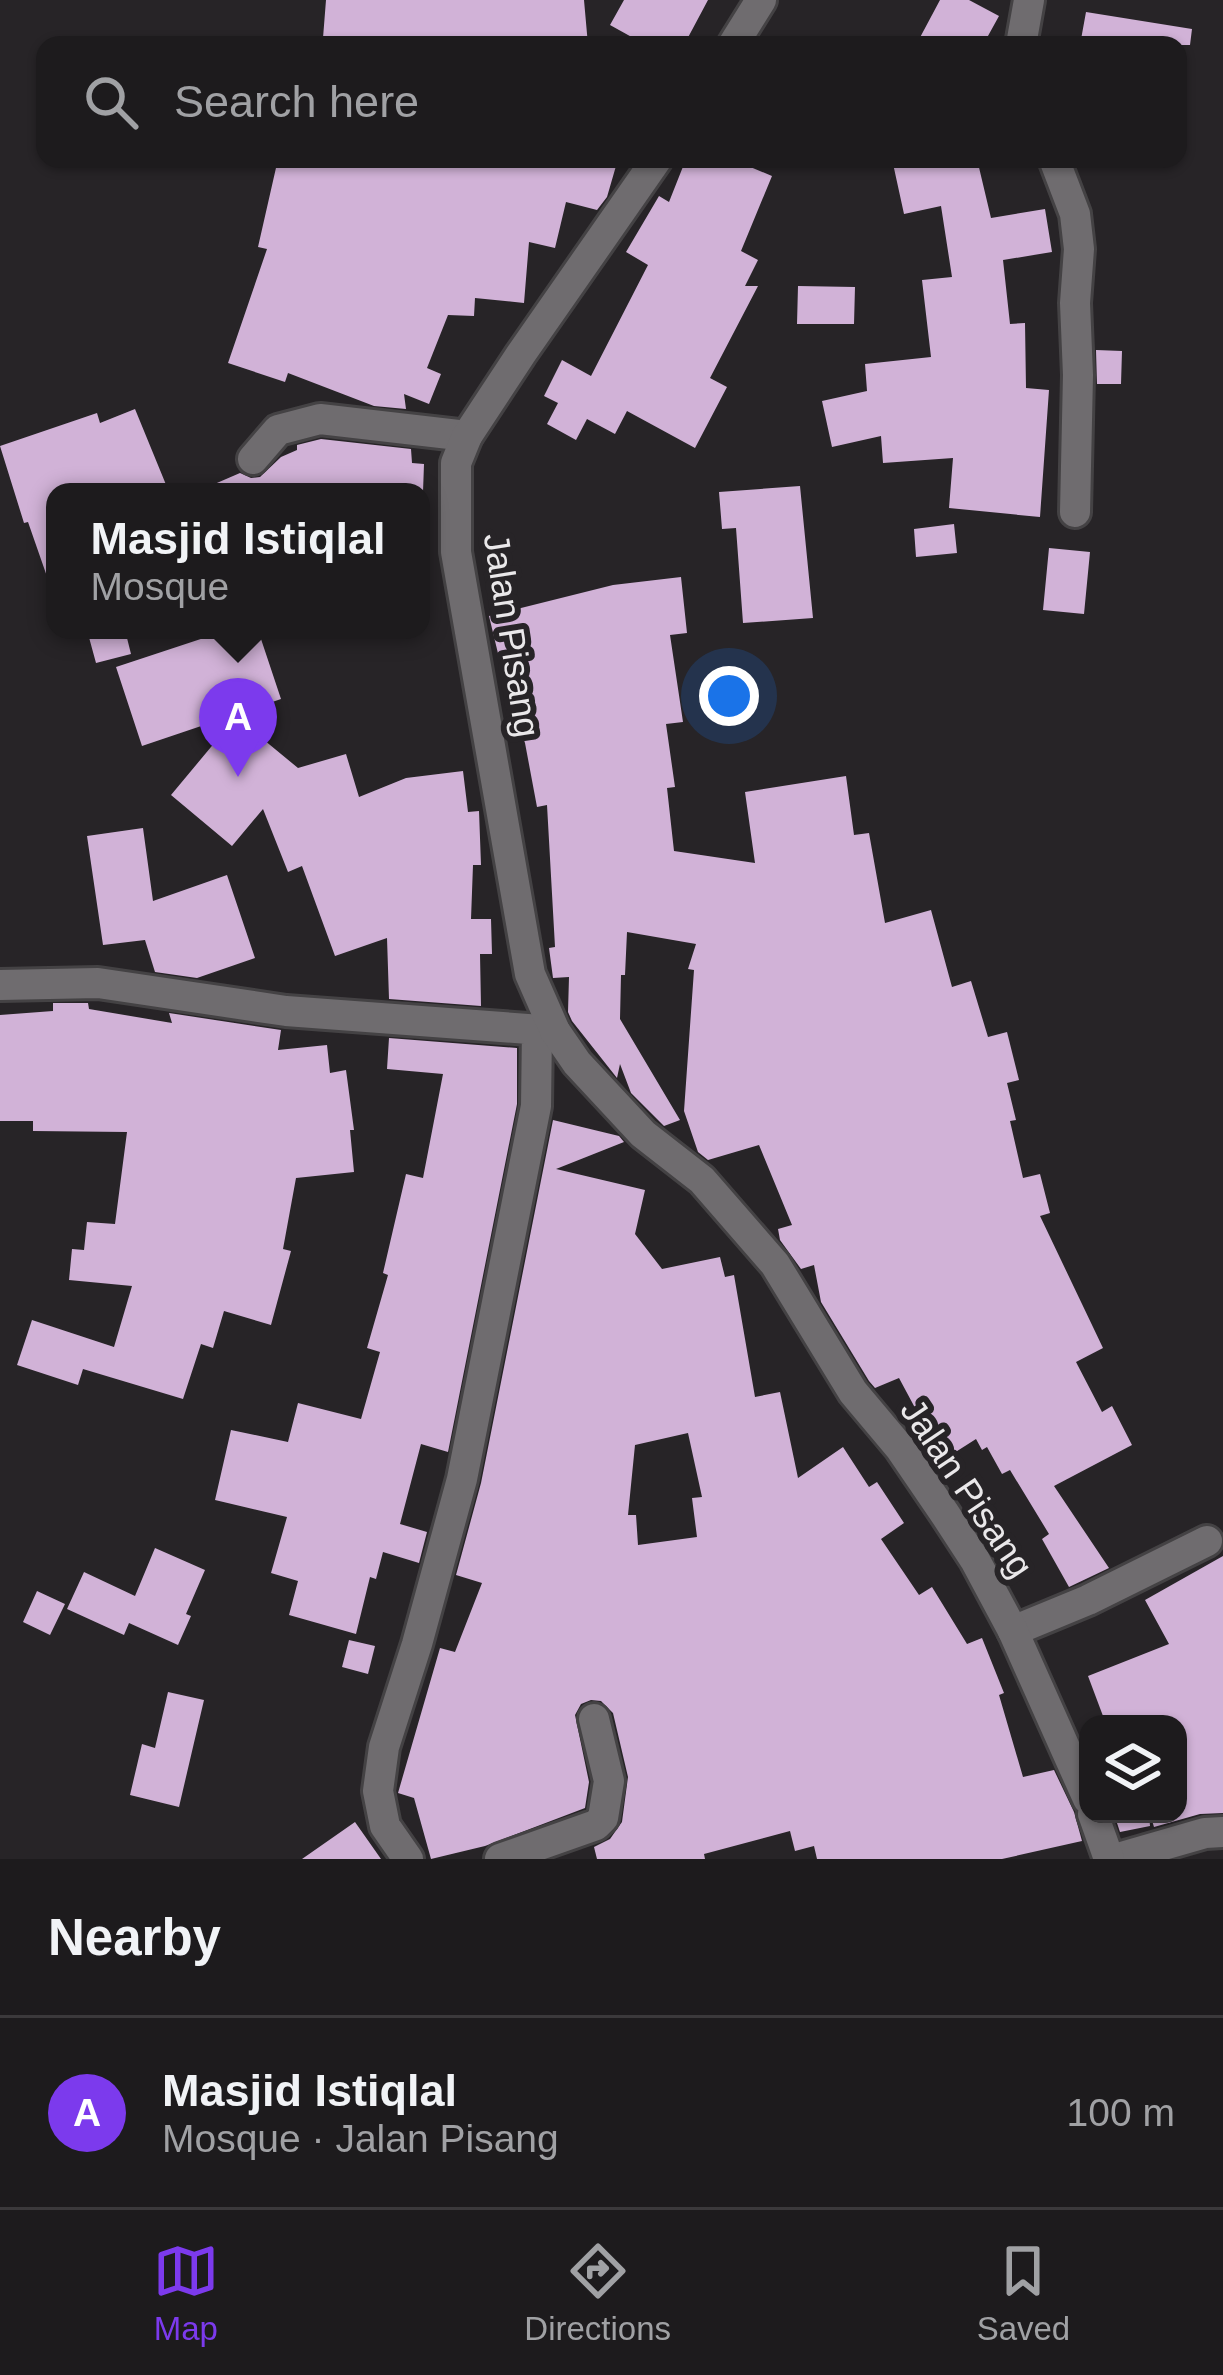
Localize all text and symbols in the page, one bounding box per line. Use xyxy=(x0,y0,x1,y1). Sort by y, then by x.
search box xyxy=(36,36,1187,168)
icon: search xyxy=(78,69,144,135)
text: Search here xyxy=(174,76,419,127)
popup xyxy=(46,483,430,639)
text: Masjid Istiqlal xyxy=(90,513,386,564)
street label: Jalan Pisang xyxy=(476,530,548,740)
text: Mosque xyxy=(90,565,229,608)
your location xyxy=(699,666,759,726)
pin: A xyxy=(199,678,277,777)
street label: Jalan Pisang xyxy=(892,1391,1042,1585)
map controls xyxy=(1079,1715,1187,1823)
button: layers xyxy=(1079,1715,1187,1823)
text: Nearby xyxy=(48,1909,221,1966)
text: Masjid Istiqlal xyxy=(162,2065,457,2116)
text: A xyxy=(73,2091,101,2134)
text: 100 m xyxy=(1067,2091,1175,2134)
text: Mosque · Jalan Pisang xyxy=(162,2117,559,2160)
tab: Map xyxy=(153,2238,219,2348)
tab: Directions xyxy=(524,2238,671,2348)
tab: Saved xyxy=(977,2238,1070,2348)

